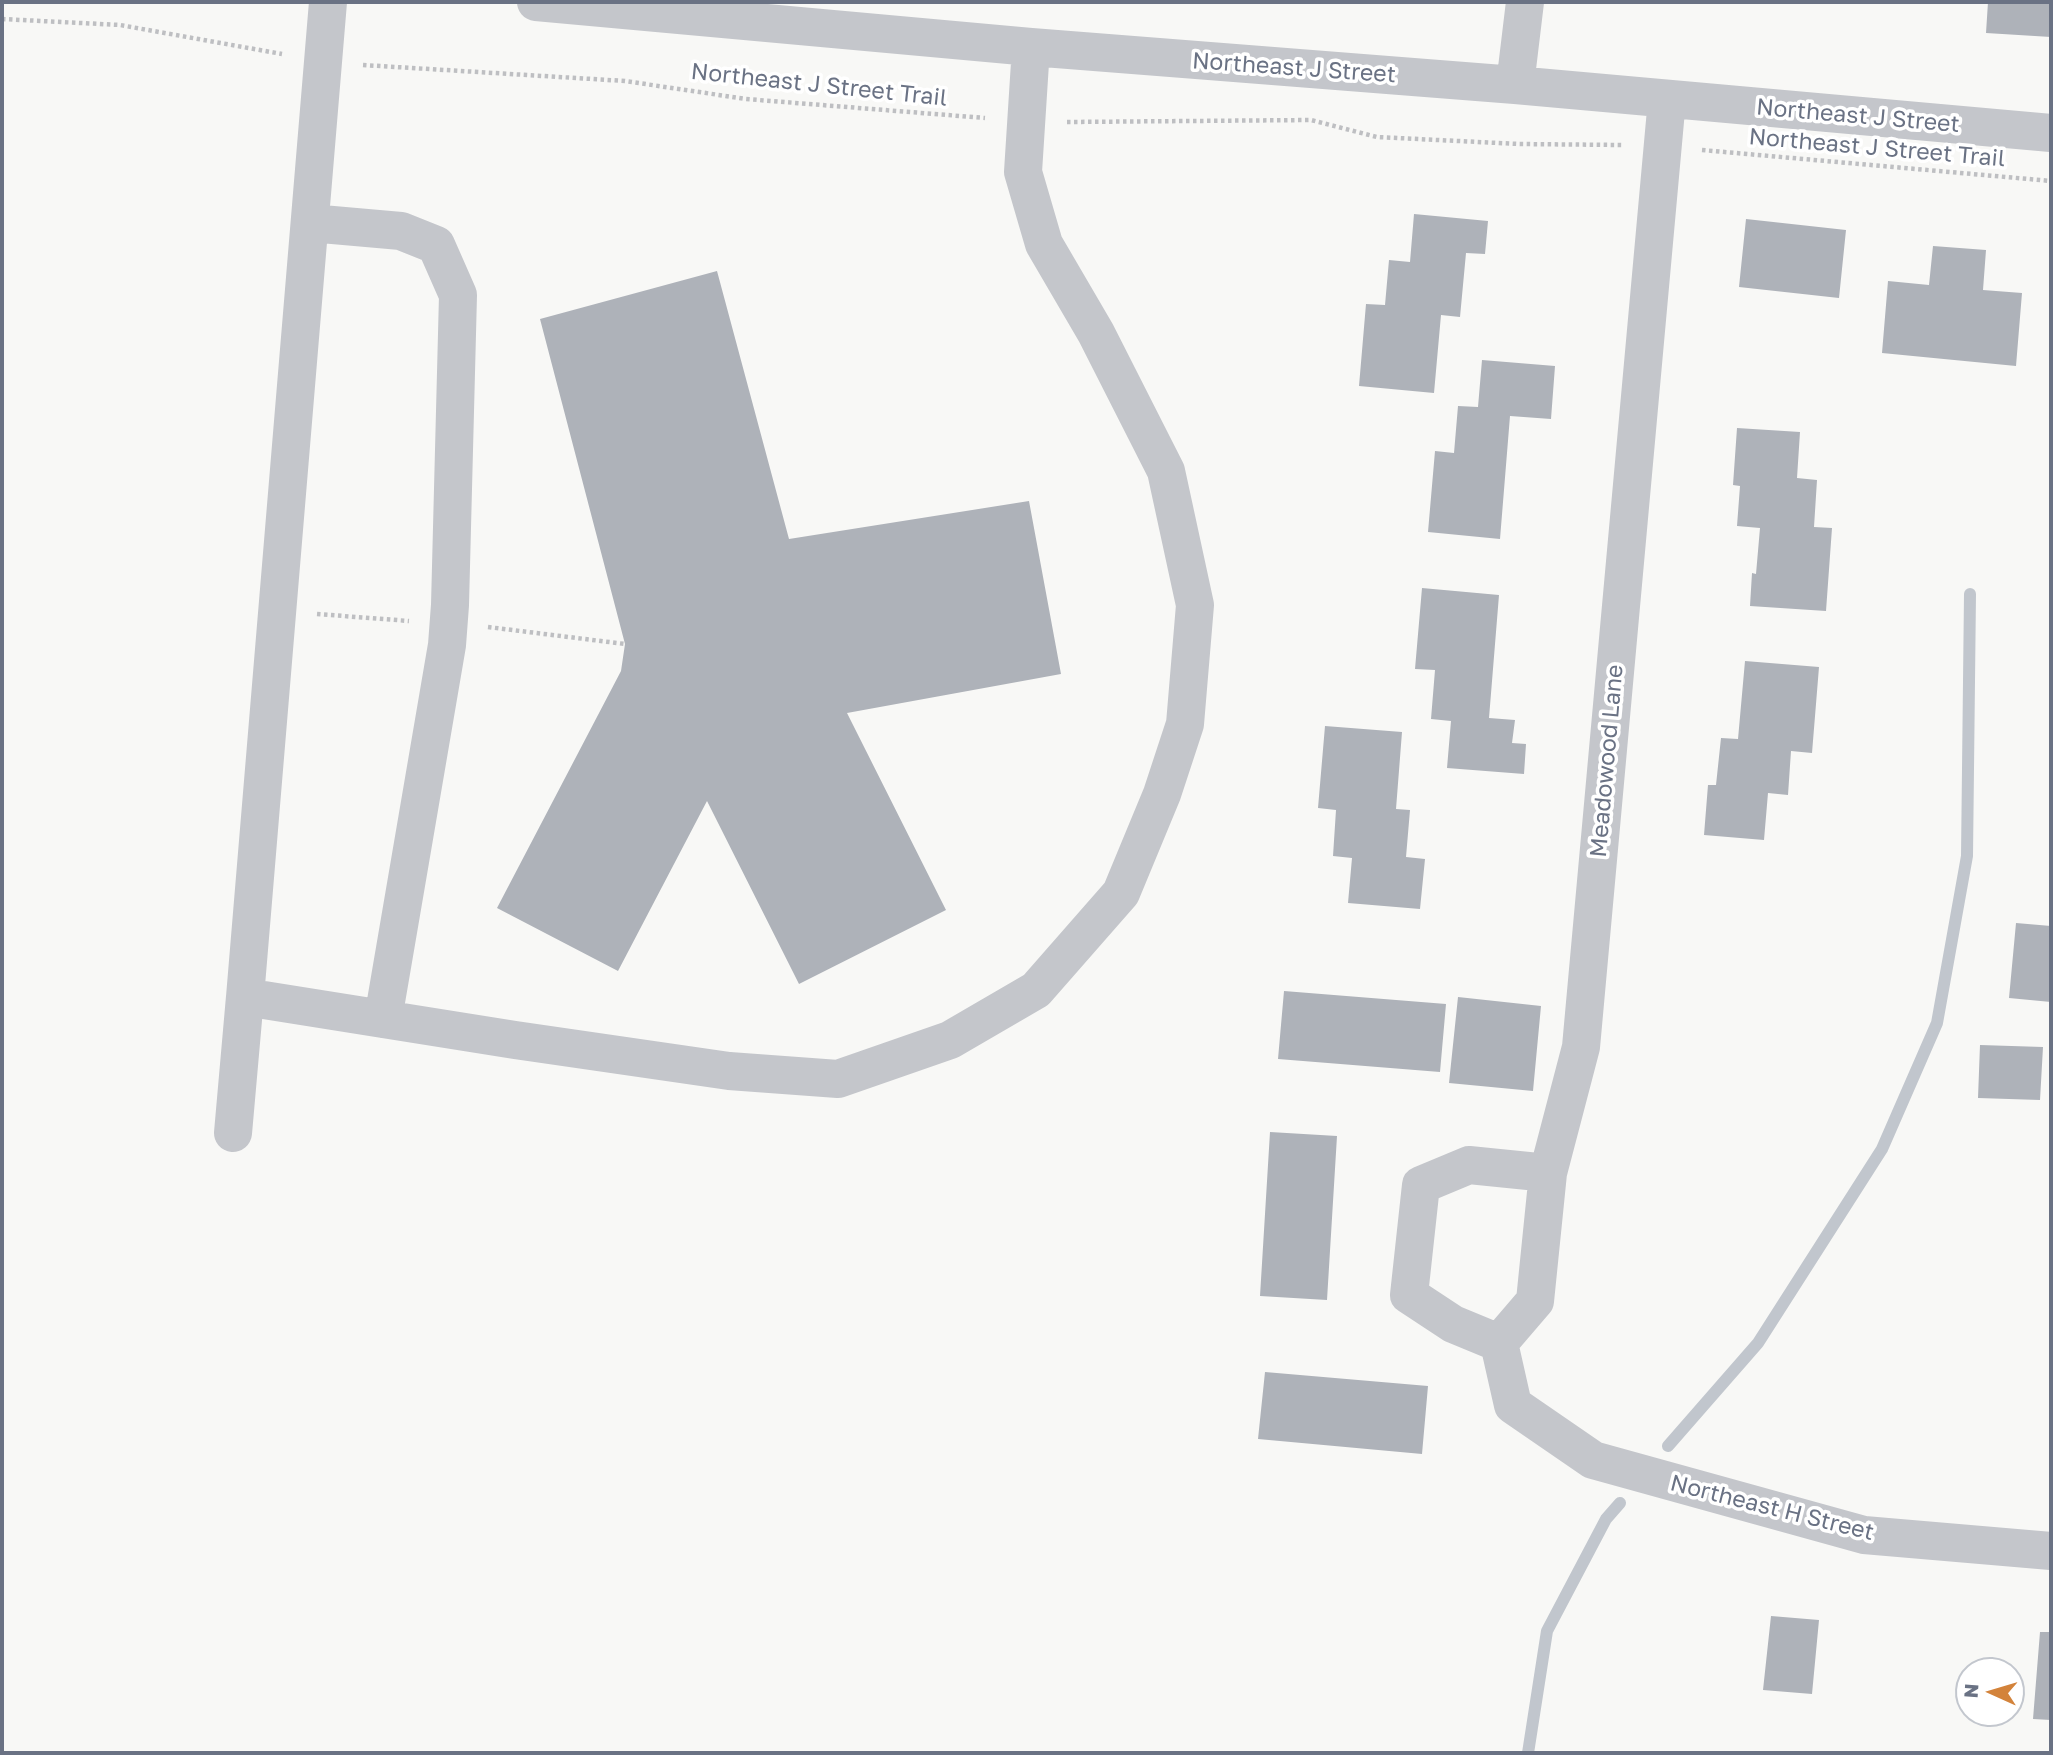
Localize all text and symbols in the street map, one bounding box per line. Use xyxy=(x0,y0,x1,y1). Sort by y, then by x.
street label: Northeast J Street xyxy=(1191,47,1397,89)
street label: Northeast J Street Trail xyxy=(690,58,948,112)
street label: Northeast J Street xyxy=(1755,93,1961,139)
street label: Northeast J Street Trail xyxy=(1748,123,2006,173)
street label: Meadowood Lane xyxy=(1585,663,1629,859)
street label: Northeast H Street xyxy=(1667,1469,1877,1547)
north arrow xyxy=(1955,1657,2025,1727)
text: N xyxy=(1959,1683,1983,1699)

